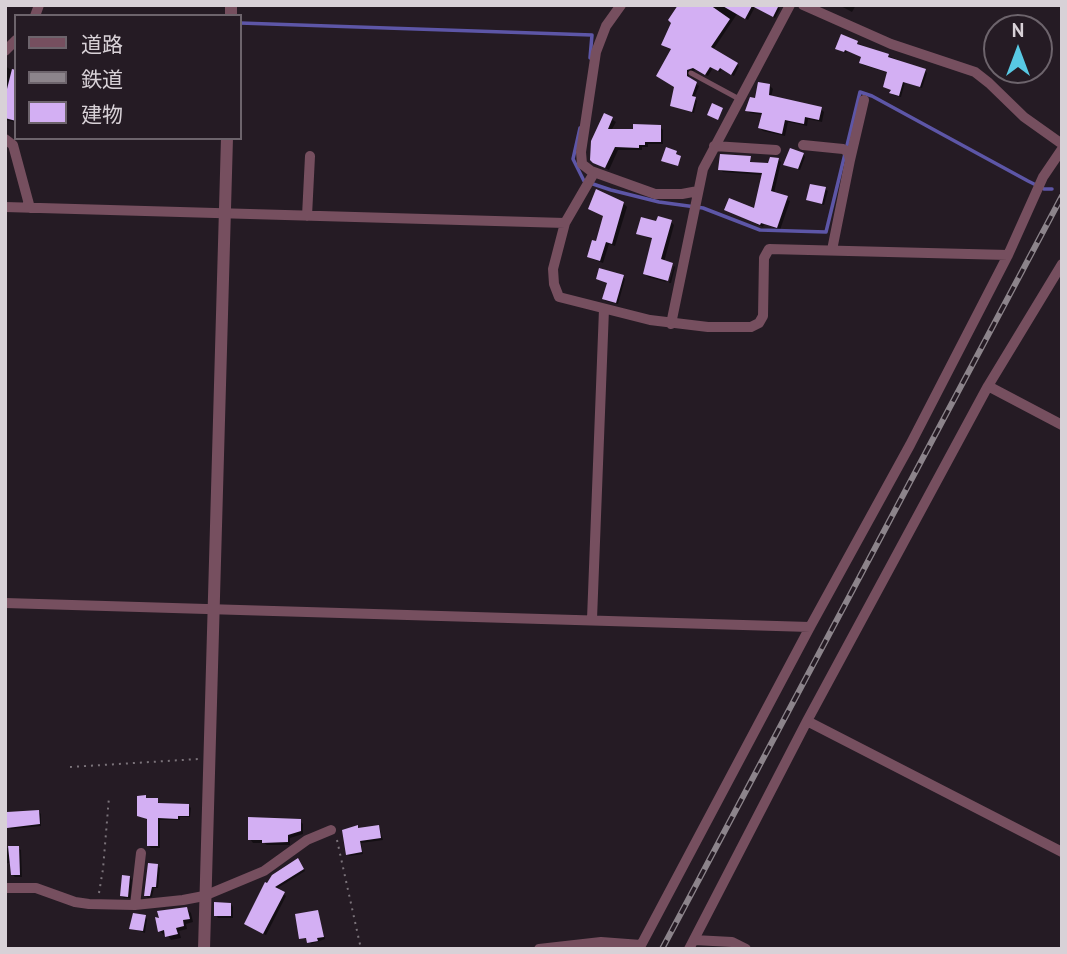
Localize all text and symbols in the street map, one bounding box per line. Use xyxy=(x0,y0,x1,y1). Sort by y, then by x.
legend xyxy=(14,14,242,140)
north arrow xyxy=(983,14,1053,84)
text: N xyxy=(1012,18,1024,42)
text: 道路 xyxy=(81,31,123,58)
text: 鉄道 xyxy=(81,66,123,93)
text: 建物 xyxy=(81,101,123,128)

